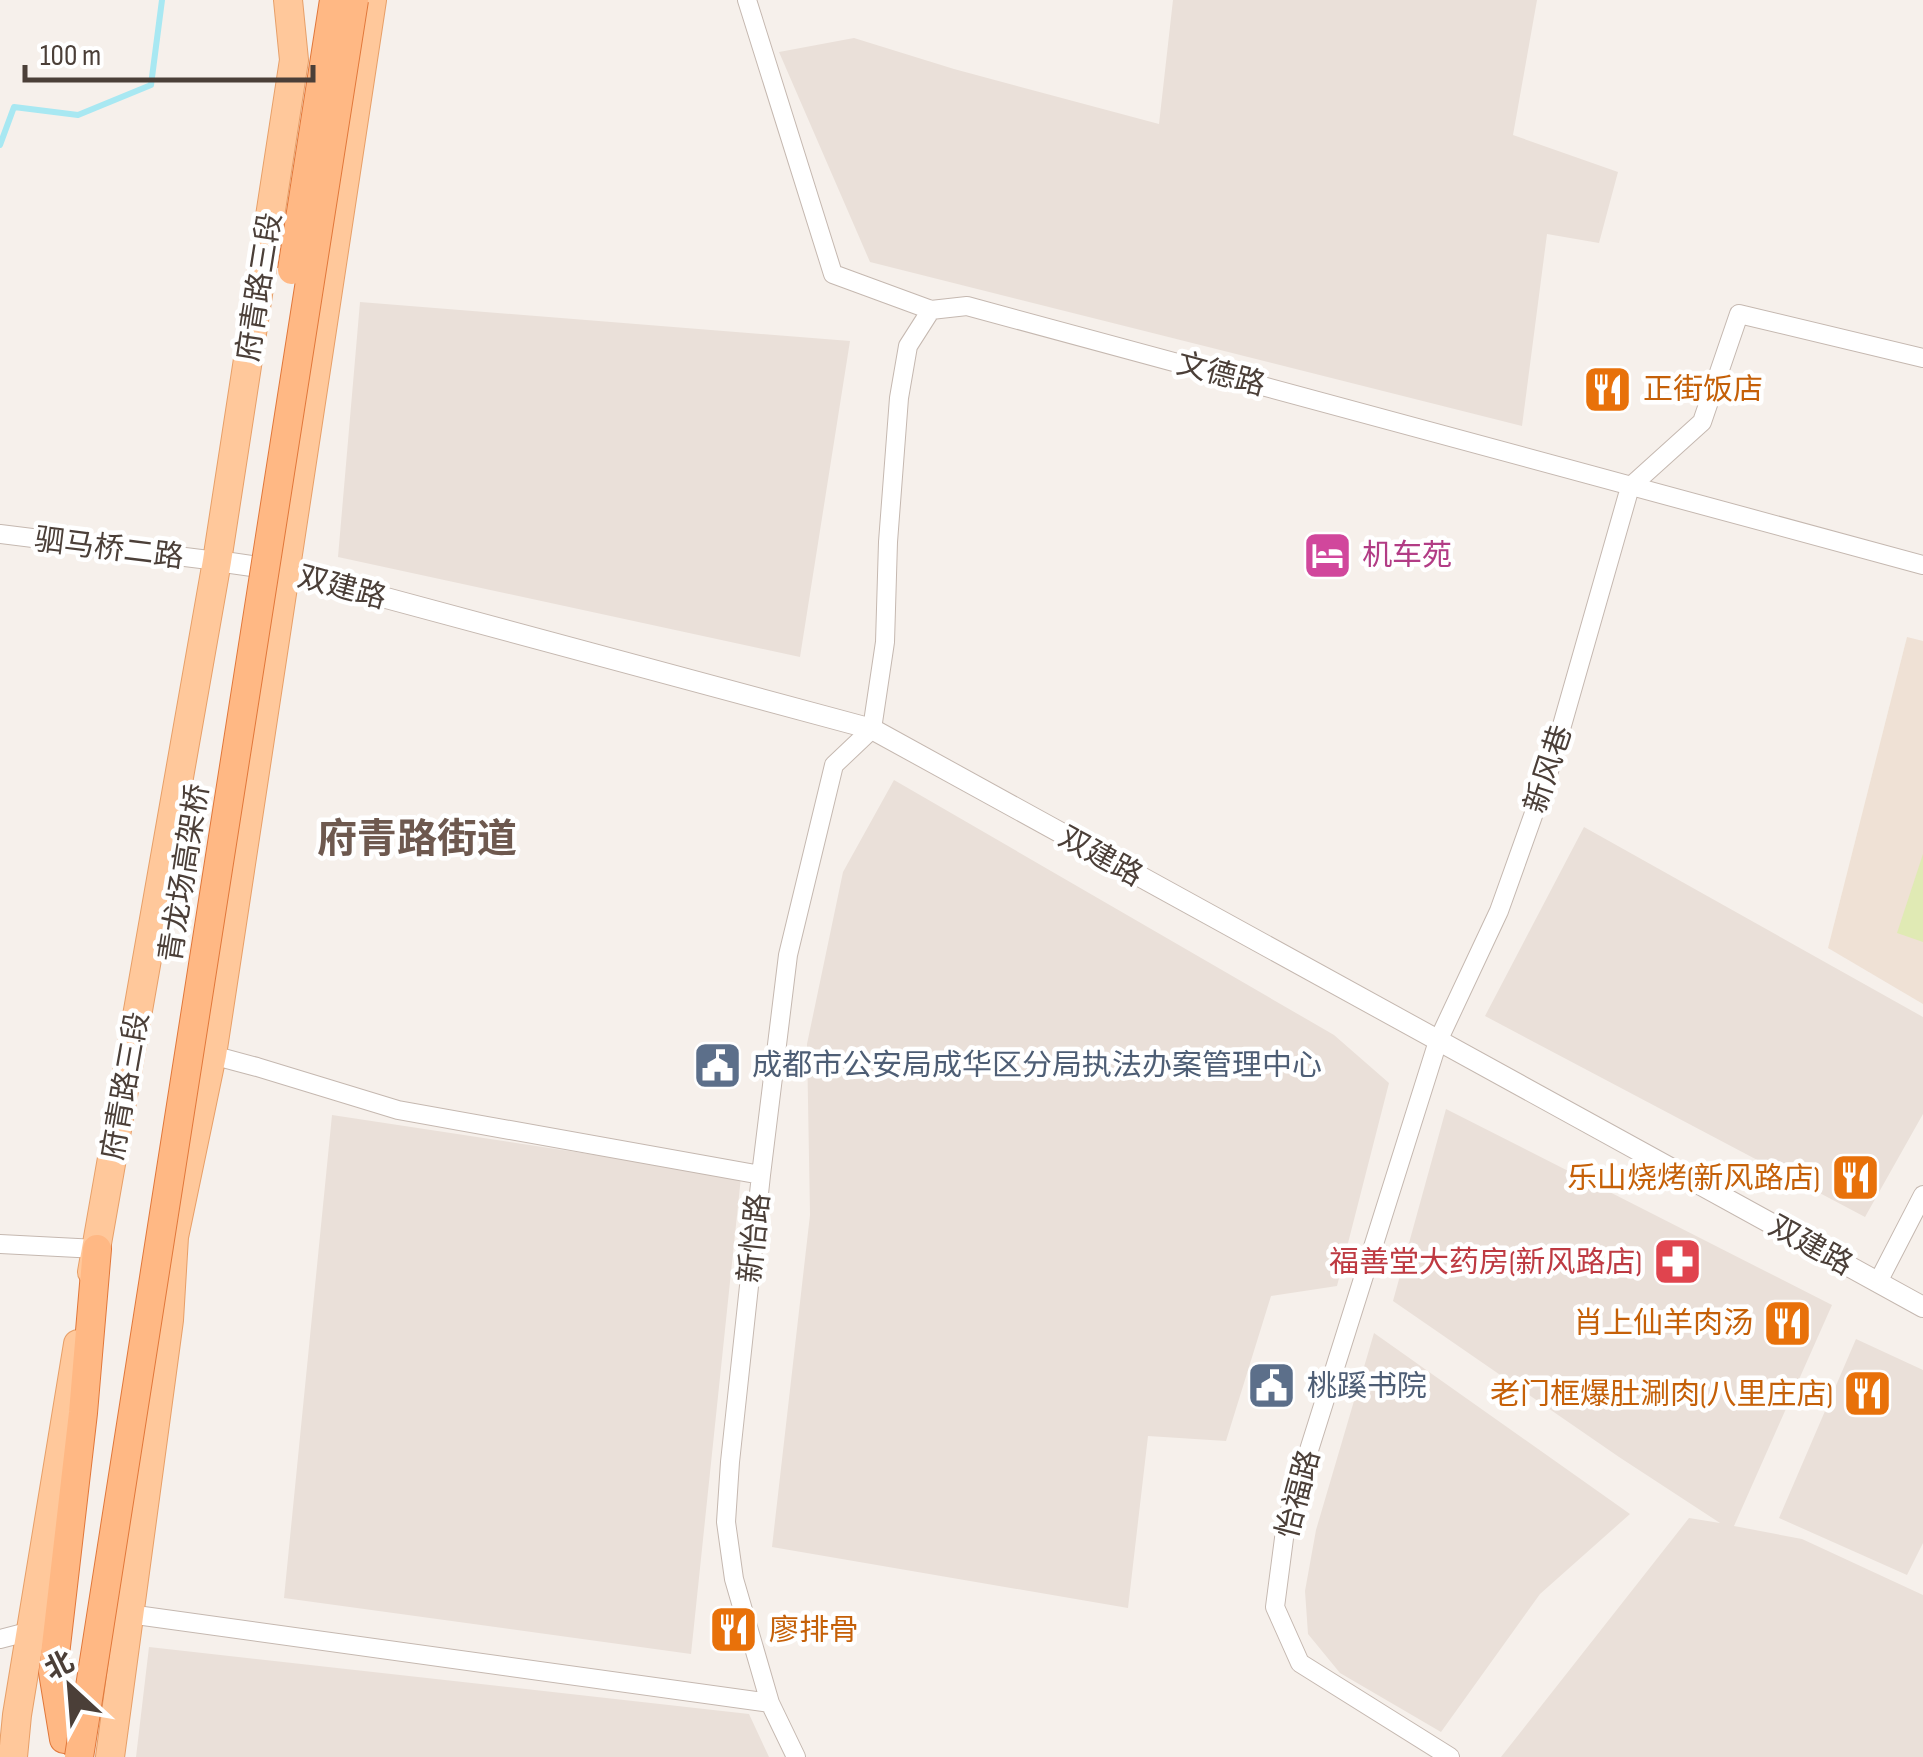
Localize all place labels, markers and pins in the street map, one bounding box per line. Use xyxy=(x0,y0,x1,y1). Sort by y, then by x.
restaurant icon: 正街饭店 xyxy=(1582,363,1634,415)
place label: 正街饭店 xyxy=(1643,372,1763,408)
hotel icon: 机车苑 xyxy=(1301,529,1353,581)
place label: 机车苑 xyxy=(1362,538,1452,574)
public building icon: 成都市公安局成华区分局执法办案管理中心 xyxy=(691,1039,743,1091)
place label: 成都市公安局成华区分局执法办案管理中心 xyxy=(752,1048,1322,1084)
restaurant icon: 乐山烧烤(新风路店) xyxy=(1829,1152,1881,1204)
place label: 乐山烧烤(新风路店) xyxy=(1567,1161,1820,1197)
pharmacy icon: 福善堂大药房(新风路店) xyxy=(1651,1236,1703,1288)
place label: 福善堂大药房(新风路店) xyxy=(1329,1245,1642,1281)
restaurant icon: 肖上仙羊肉汤 xyxy=(1762,1297,1814,1349)
place label: 肖上仙羊肉汤 xyxy=(1573,1306,1753,1342)
public building icon: 桃蹊书院 xyxy=(1246,1360,1298,1412)
restaurant icon: 老门框爆肚涮肉(八里庄店) xyxy=(1842,1368,1894,1420)
place label: 桃蹊书院 xyxy=(1307,1369,1427,1405)
place label: 老门框爆肚涮肉(八里庄店) xyxy=(1490,1377,1833,1413)
restaurant icon: 廖排骨 xyxy=(708,1604,760,1656)
place label: 廖排骨 xyxy=(769,1613,859,1649)

